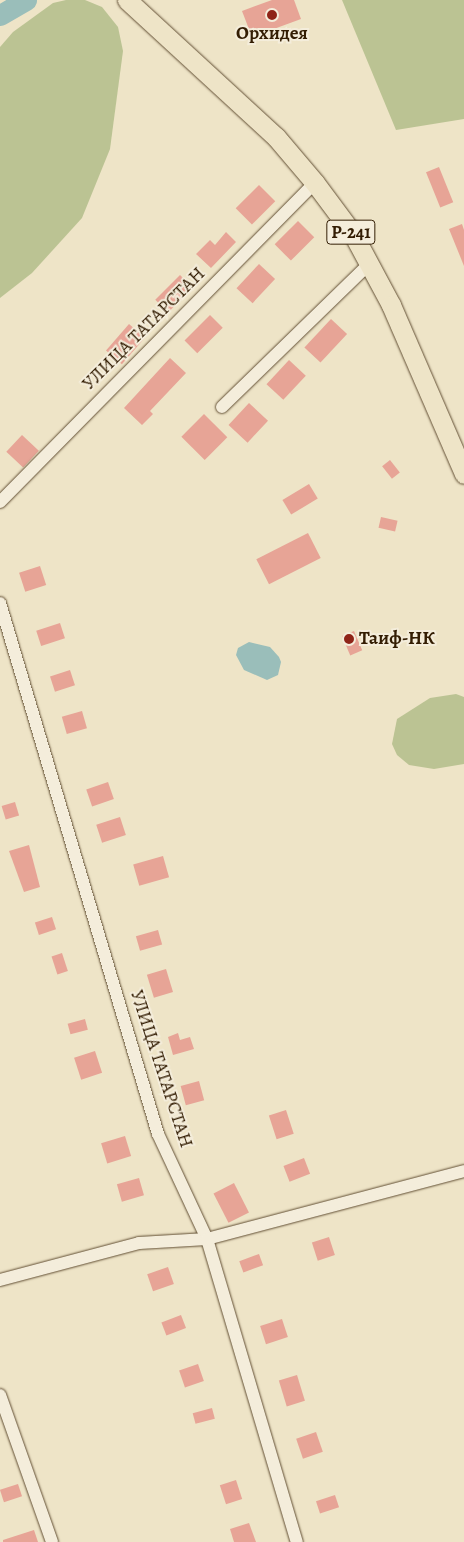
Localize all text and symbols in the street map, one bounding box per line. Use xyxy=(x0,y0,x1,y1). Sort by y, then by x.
marker: Орхидея xyxy=(266,9,278,21)
place label: Орхидея xyxy=(236,23,308,45)
road number: Р-241 xyxy=(326,216,376,248)
street label: УЛИЦА ТАТАРСТАН xyxy=(78,263,210,395)
place label: Таиф-НК xyxy=(359,628,435,650)
marker: Таиф-НК xyxy=(343,633,355,645)
street label: УЛИЦА ТАТАРСТАН xyxy=(125,987,197,1151)

